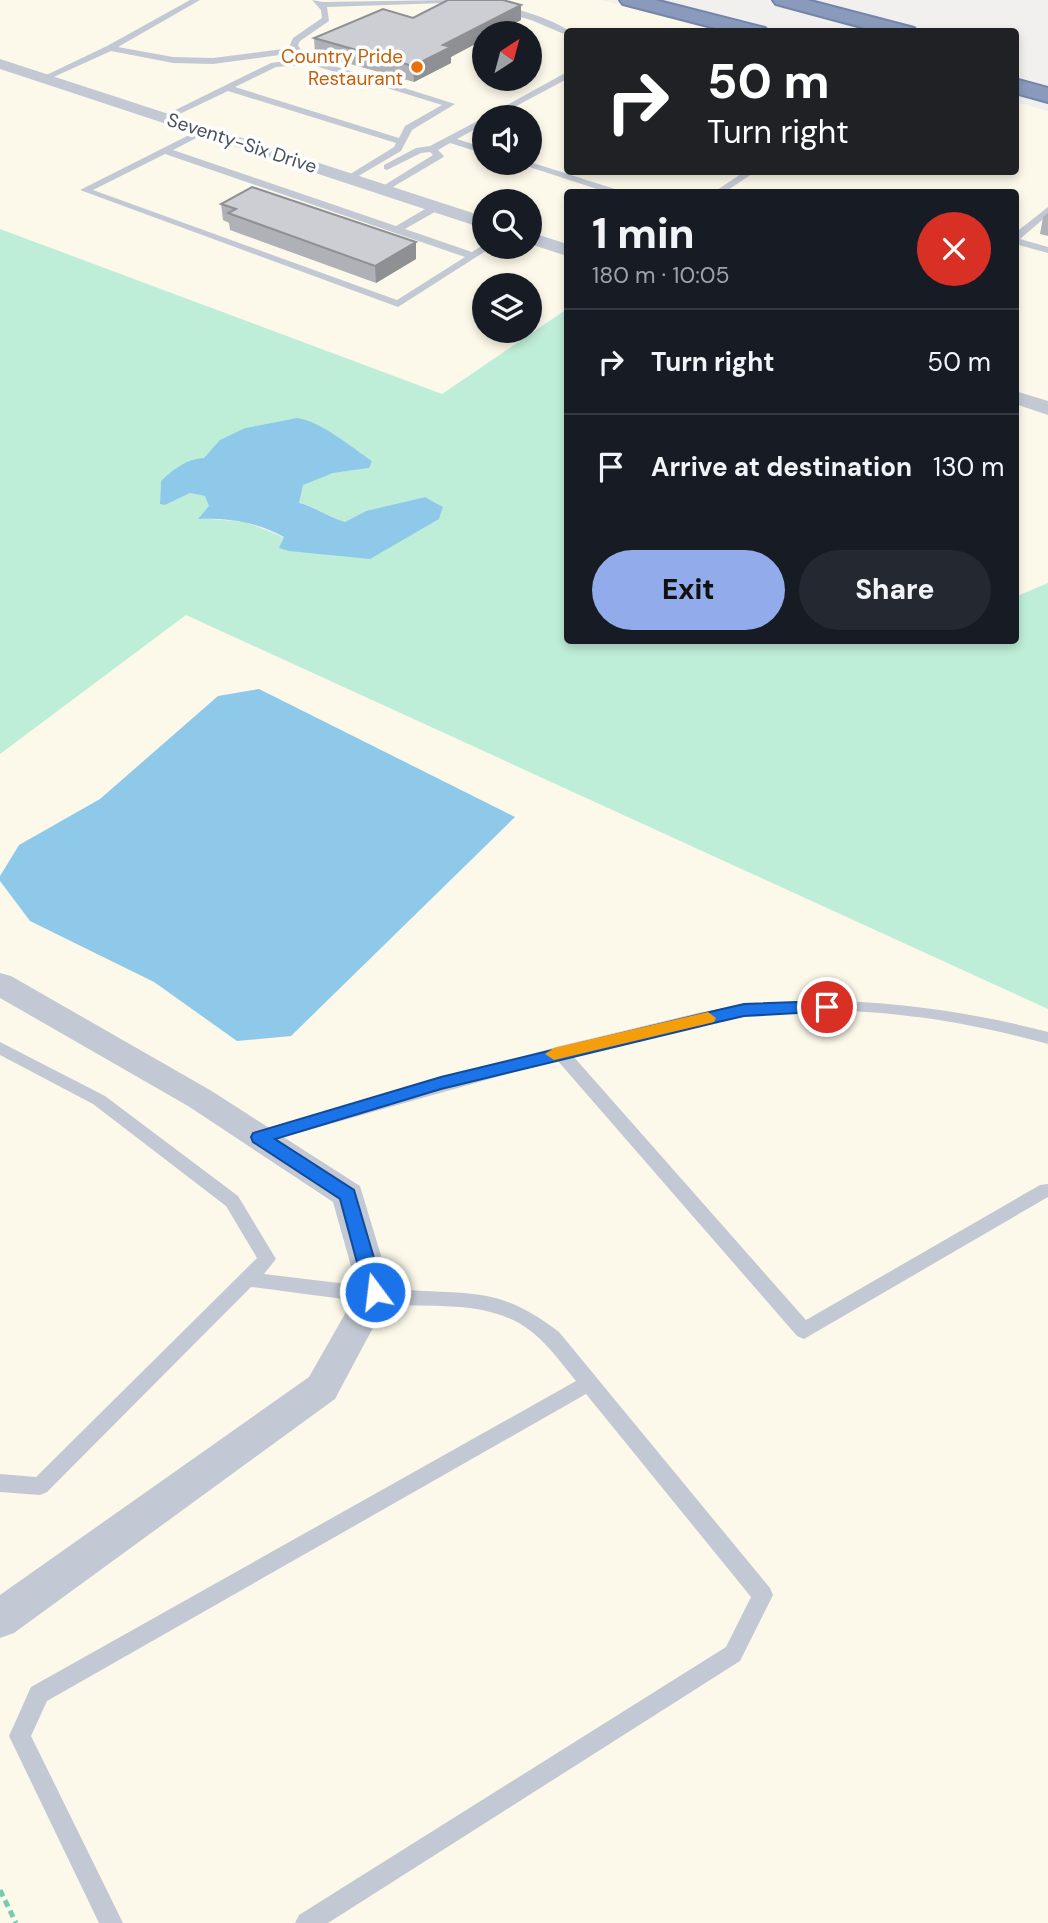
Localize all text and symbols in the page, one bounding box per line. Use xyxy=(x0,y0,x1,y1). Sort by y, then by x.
north arrow xyxy=(472,21,542,91)
map controls xyxy=(472,21,542,343)
place label: Country Pride Restaurant xyxy=(281,44,403,91)
text: 50 m xyxy=(707,49,830,113)
icon: right xyxy=(592,56,683,147)
marker: Country Pride Restaurant xyxy=(409,59,425,75)
button: sound xyxy=(472,105,542,175)
street label: Seventy-Six Drive xyxy=(164,107,320,179)
text: Turn right xyxy=(707,111,849,153)
button: search xyxy=(472,189,542,259)
text: 1 min xyxy=(592,206,695,261)
button: close xyxy=(917,212,991,286)
text: 180 m · 10:05 xyxy=(592,260,730,290)
button: layers xyxy=(472,273,542,343)
icon: right xyxy=(592,343,630,381)
text: Turn right xyxy=(651,345,775,379)
text: 50 m xyxy=(927,345,991,379)
icon: arrive xyxy=(592,448,630,486)
text: Arrive at destination xyxy=(651,450,912,484)
text: 130 m xyxy=(933,450,1004,484)
button: Exit xyxy=(592,550,785,630)
button: Share xyxy=(799,550,991,630)
pin xyxy=(797,977,857,1037)
icon: arrive xyxy=(808,988,846,1026)
position arrow xyxy=(338,1255,412,1329)

